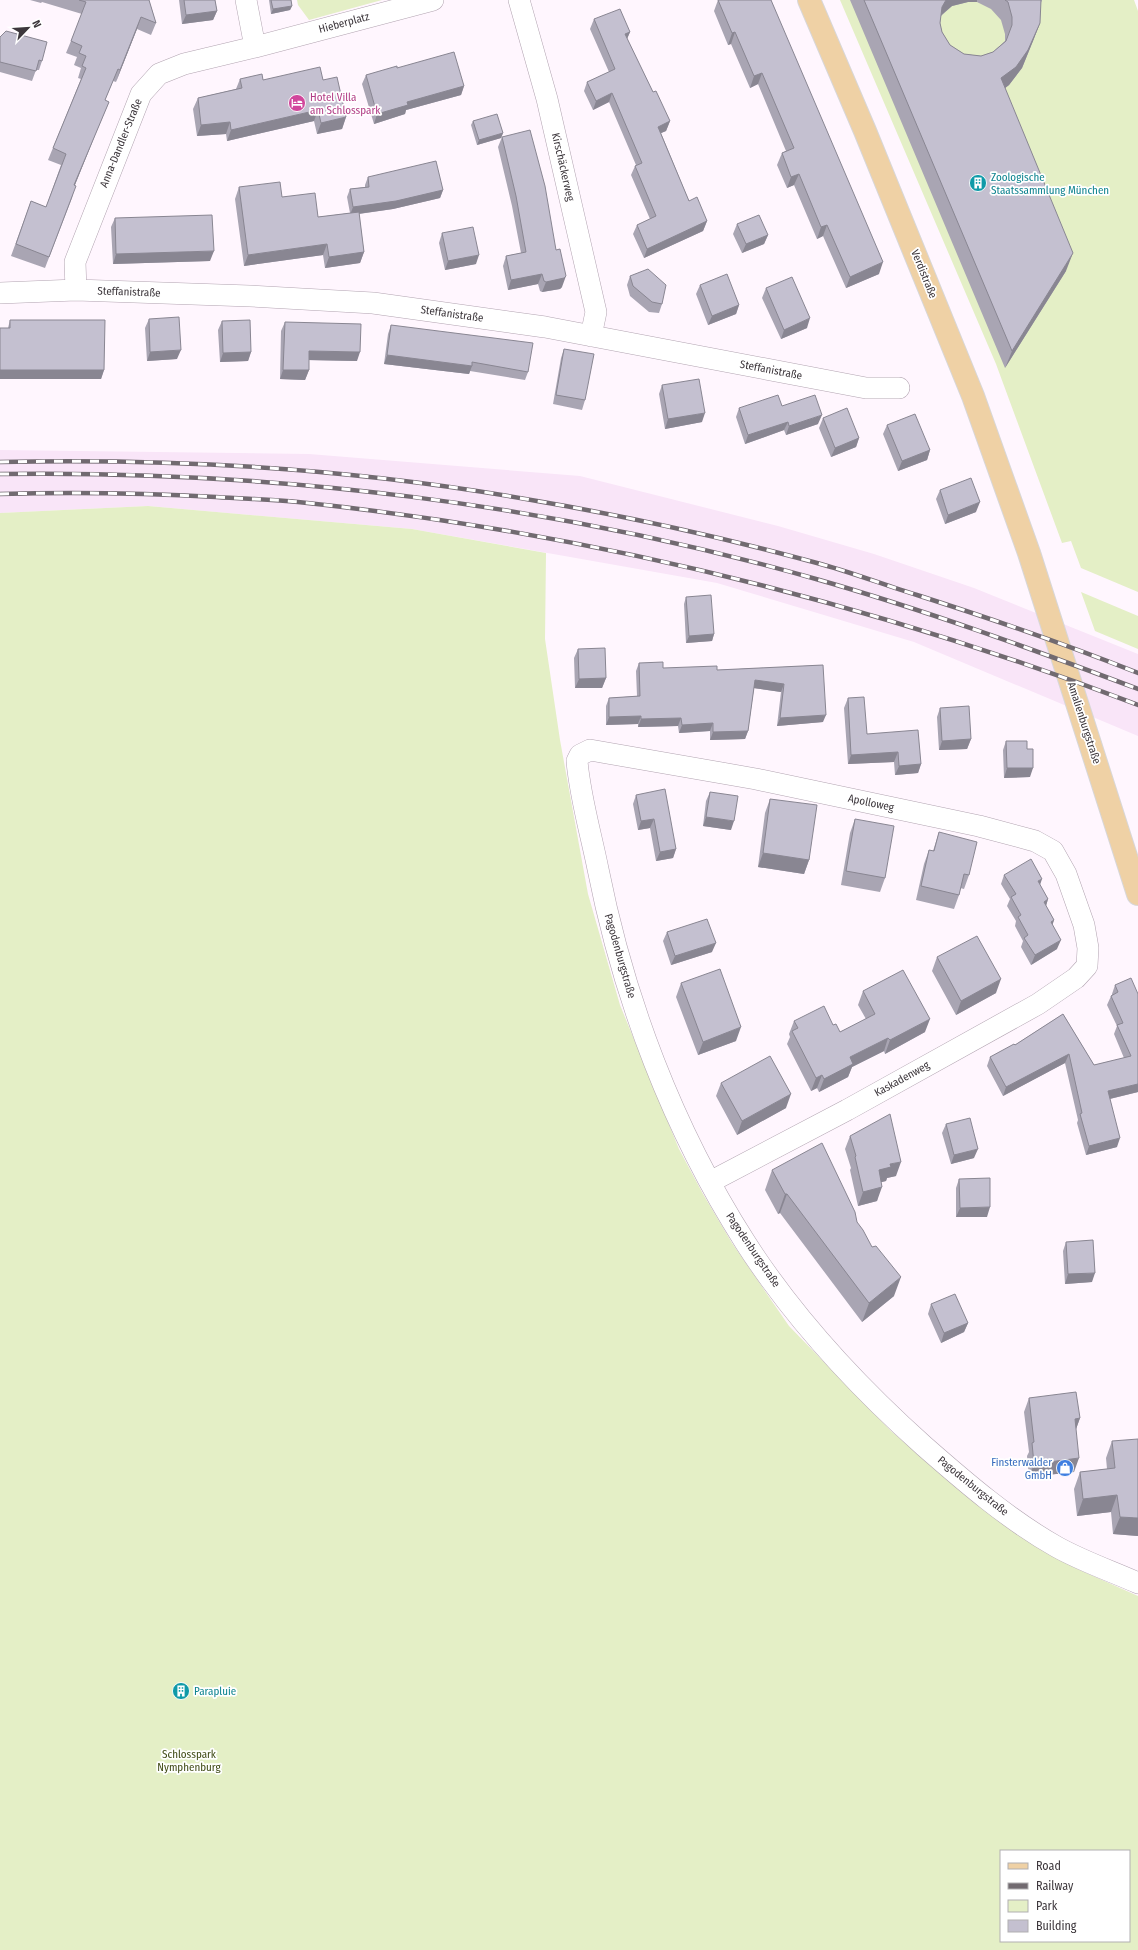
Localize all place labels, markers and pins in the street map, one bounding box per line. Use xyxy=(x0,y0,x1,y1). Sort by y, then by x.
place label: Hotel Villa am Schlosspark xyxy=(310,91,381,117)
hotel icon: Hotel Villa am Schlosspark xyxy=(287,93,307,113)
place label: Zoologische Staatssammlung München xyxy=(991,171,1109,197)
building icon: Zoologische Staatssammlung München xyxy=(968,173,988,193)
place label: Finsterwalder GmbH xyxy=(991,1456,1052,1482)
shop icon: Finsterwalder GmbH xyxy=(1055,1458,1075,1478)
building icon: Parapluie xyxy=(171,1681,191,1701)
place label: Parapluie xyxy=(194,1685,236,1698)

